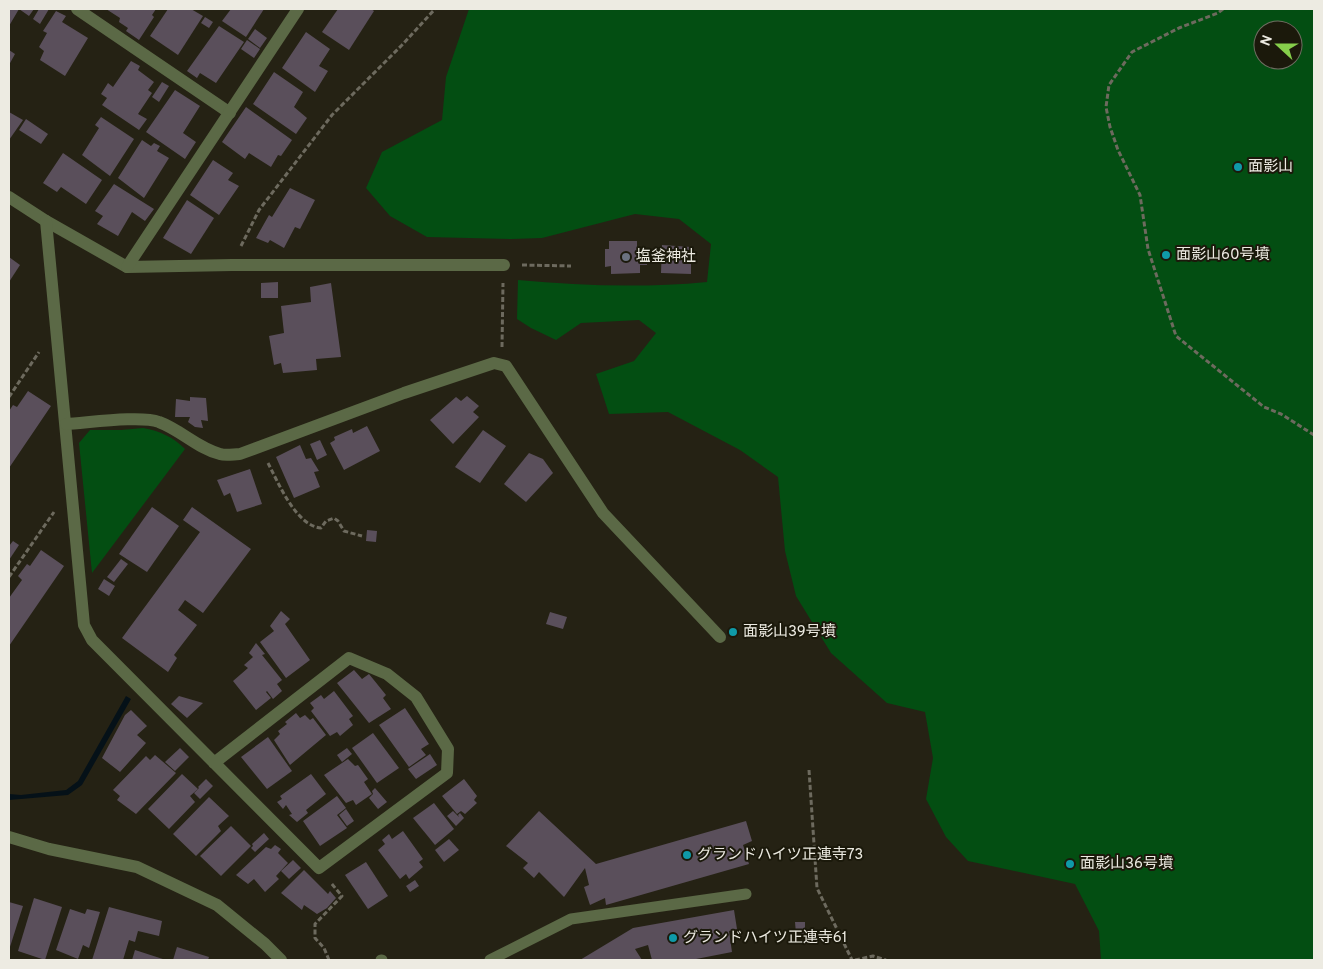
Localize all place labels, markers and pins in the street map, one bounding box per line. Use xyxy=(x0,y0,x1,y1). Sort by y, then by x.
place label: 面影山 xyxy=(1248,158,1293,177)
marker: 面影山 xyxy=(1232,161,1244,173)
place label: 面影山60号墳 xyxy=(1176,246,1270,265)
place label: 塩釜神社 xyxy=(636,247,696,267)
marker: 面影山60号墳 xyxy=(1160,249,1172,261)
marker: 塩釜神社 xyxy=(620,251,632,263)
place label: 面影山39号墳 xyxy=(743,623,836,642)
marker: 面影山39号墳 xyxy=(727,626,739,638)
place label: グランドハイツ正連寺73 xyxy=(697,846,863,865)
marker: グランドハイツ正連寺73 xyxy=(681,849,693,861)
place label: 面影山36号墳 xyxy=(1080,855,1173,874)
marker: 面影山36号墳 xyxy=(1064,858,1076,870)
place label: グランドハイツ正連寺61 xyxy=(683,929,847,948)
marker: グランドハイツ正連寺61 xyxy=(667,932,679,944)

